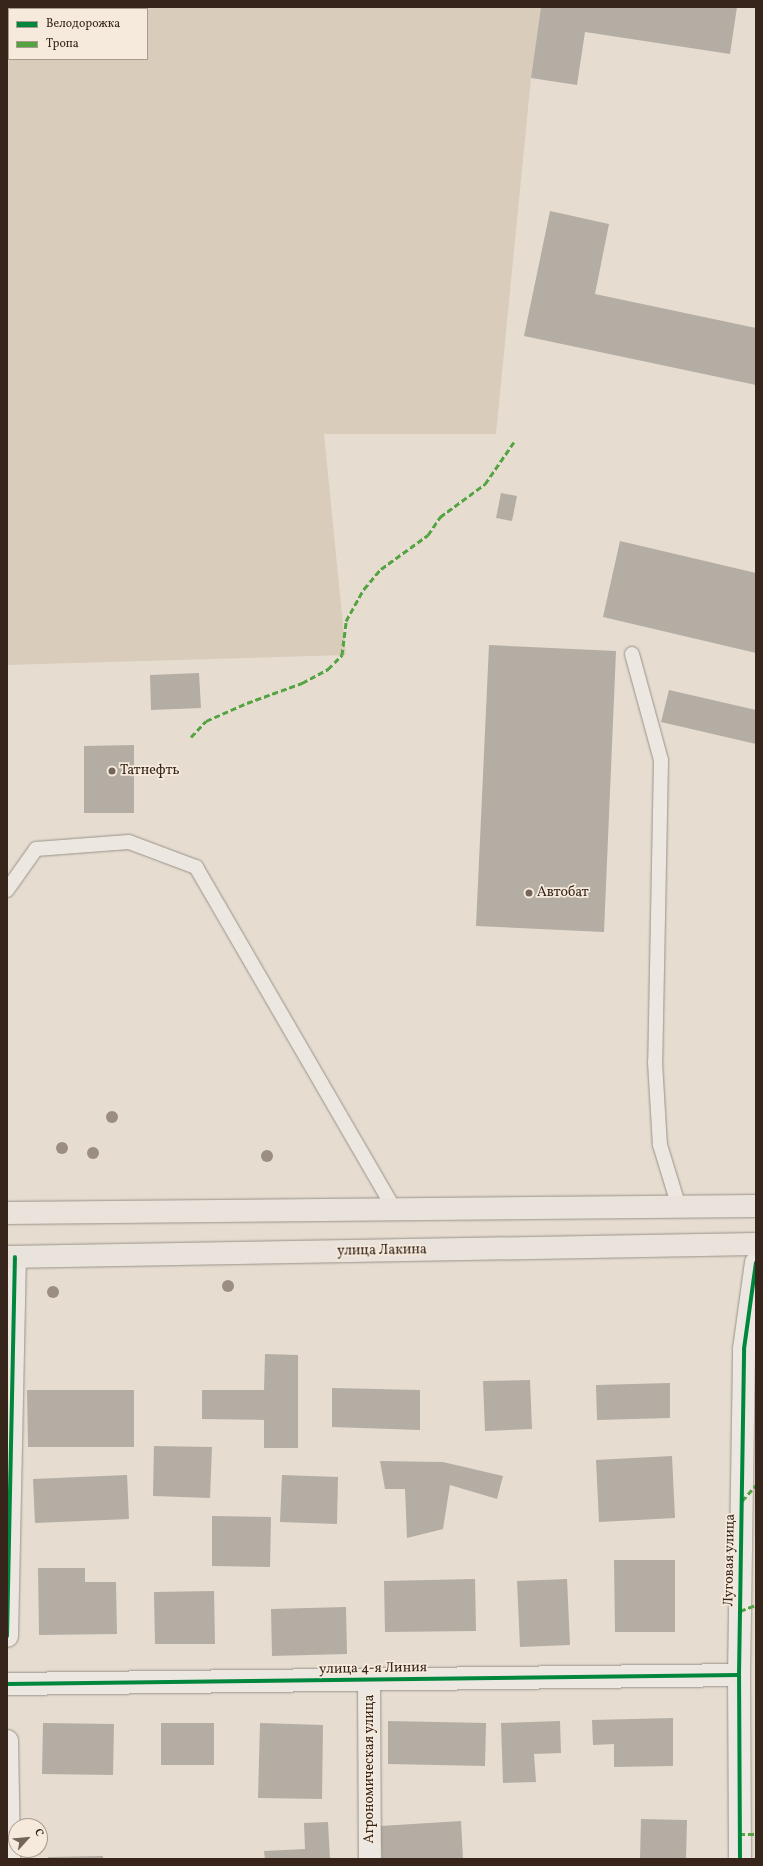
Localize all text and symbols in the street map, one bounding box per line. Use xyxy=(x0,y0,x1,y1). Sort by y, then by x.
legend xyxy=(8,8,148,60)
text: Велодорожка xyxy=(46,16,120,32)
text: Тропа xyxy=(46,36,79,52)
place label: Татнефть xyxy=(120,763,180,779)
marker: Татнефть xyxy=(107,766,117,776)
place label: Автобат xyxy=(537,885,589,901)
marker: Автобат xyxy=(524,888,534,898)
street label: улица Лакина xyxy=(337,1242,427,1260)
street label: Луговая улица xyxy=(721,1513,739,1607)
street label: улица 4-я Линия xyxy=(319,1660,427,1678)
street label: Агрономическая улица xyxy=(362,1694,378,1844)
north arrow xyxy=(8,1818,48,1858)
text: С xyxy=(30,1826,47,1839)

